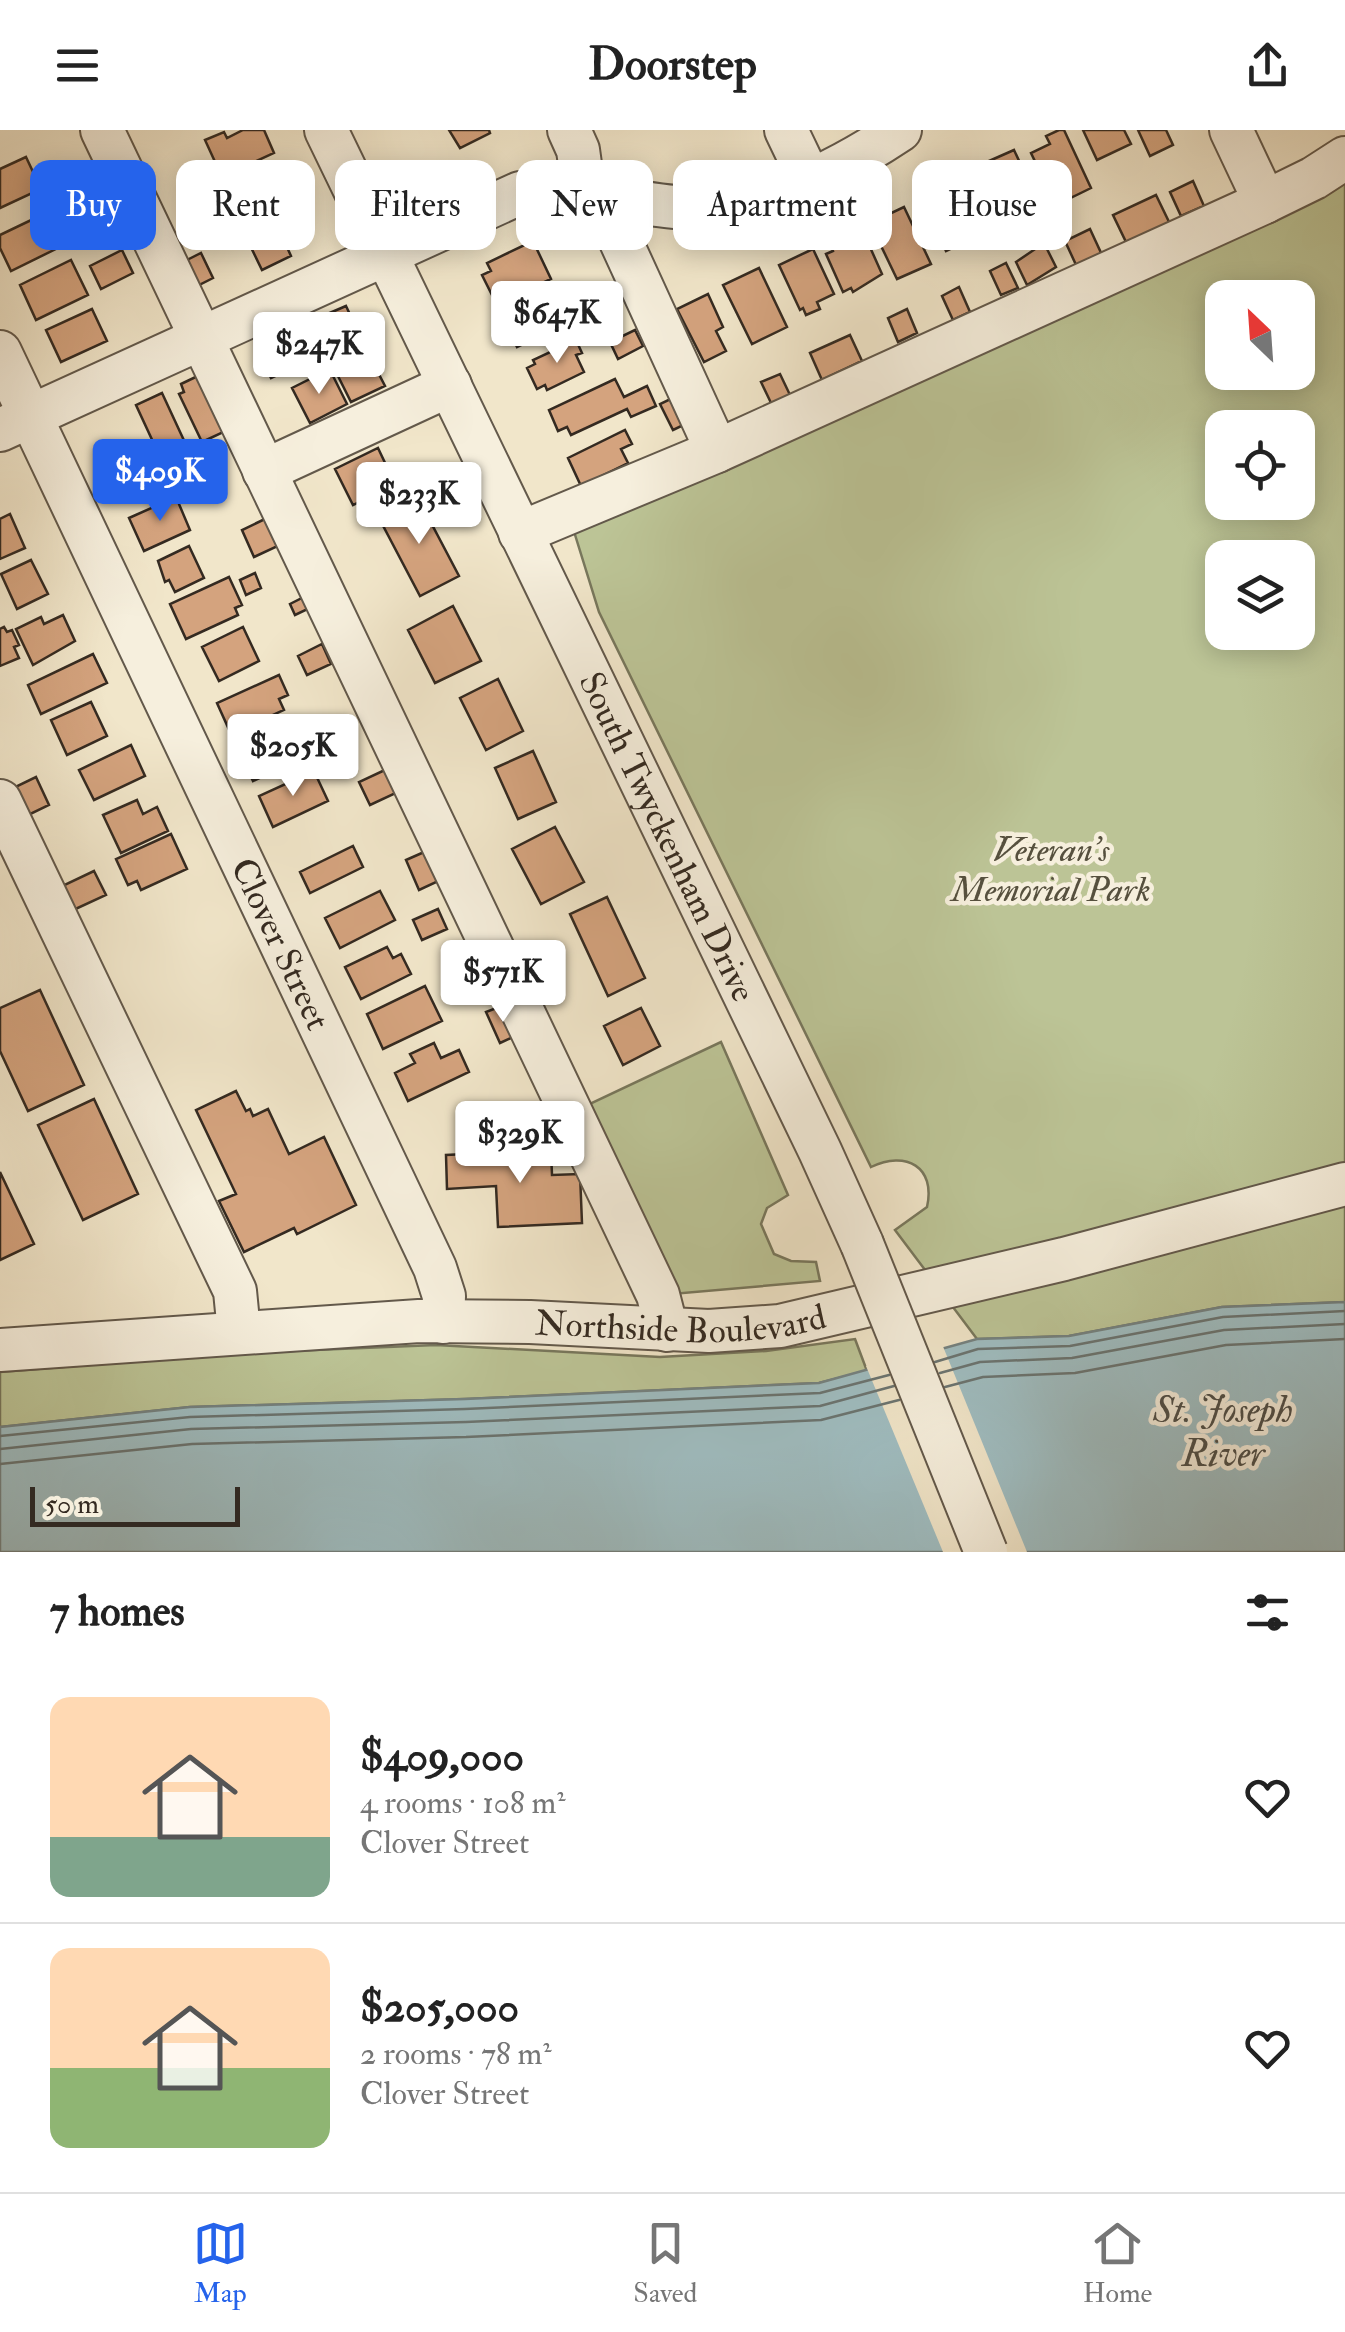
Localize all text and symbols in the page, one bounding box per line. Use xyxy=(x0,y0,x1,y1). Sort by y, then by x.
text: Doorstep xyxy=(588,37,757,93)
icon: menu xyxy=(50,38,105,93)
icon: share xyxy=(1240,38,1295,93)
chip: Buy xyxy=(30,160,156,250)
chip: Rent xyxy=(176,160,315,250)
chip: Filters xyxy=(335,160,496,250)
chip: New xyxy=(516,160,653,250)
chip: Apartment xyxy=(673,160,892,250)
chip: House xyxy=(912,160,1072,250)
north arrow xyxy=(1205,280,1315,390)
map controls xyxy=(1205,280,1315,650)
pin: $647K xyxy=(487,281,627,366)
text: $647K xyxy=(513,293,601,333)
pin: $247K xyxy=(249,312,389,397)
text: $247K xyxy=(275,324,363,364)
button: locate xyxy=(1205,410,1315,520)
pin: $409K xyxy=(90,439,230,524)
text: $409K xyxy=(115,451,205,491)
pin: $233K xyxy=(349,462,489,547)
text: $233K xyxy=(378,474,460,514)
button: layers xyxy=(1205,540,1315,650)
street label: South Twyckenham Drive xyxy=(569,665,765,1009)
pin: $205K xyxy=(223,714,363,799)
text: $205K xyxy=(249,726,337,766)
park label: Veteran's Memorial Park xyxy=(949,828,1151,912)
street label: Clover Street xyxy=(220,851,340,1037)
pin: $571K xyxy=(433,940,573,1025)
text: $571K xyxy=(463,952,543,992)
pin: $329K xyxy=(450,1101,590,1186)
text: $329K xyxy=(477,1113,563,1153)
street label: Northside Boulevard xyxy=(534,1295,830,1354)
water label: St. Joseph River xyxy=(1152,1386,1293,1478)
scale bar xyxy=(30,1482,240,1526)
text: 50 m xyxy=(45,1487,99,1522)
icon: filters xyxy=(1240,1585,1295,1640)
text: 7 homes xyxy=(50,1586,185,1638)
text: $409,000 xyxy=(360,1731,524,1783)
icon: home xyxy=(130,1737,250,1857)
icon: heart xyxy=(1240,1770,1295,1825)
text: 4 rooms · 108 m² xyxy=(360,1783,565,1823)
text: Clover Street xyxy=(360,1823,529,1863)
text: $205,000 xyxy=(360,1982,519,2034)
icon: home xyxy=(130,1988,250,2108)
icon: heart xyxy=(1240,2021,1295,2076)
text: 2 rooms · 78 m² xyxy=(360,2034,551,2074)
text: Clover Street xyxy=(360,2074,529,2114)
tab: Map xyxy=(193,2216,248,2311)
tab: Saved xyxy=(633,2216,697,2311)
tab: Home xyxy=(1083,2216,1152,2311)

